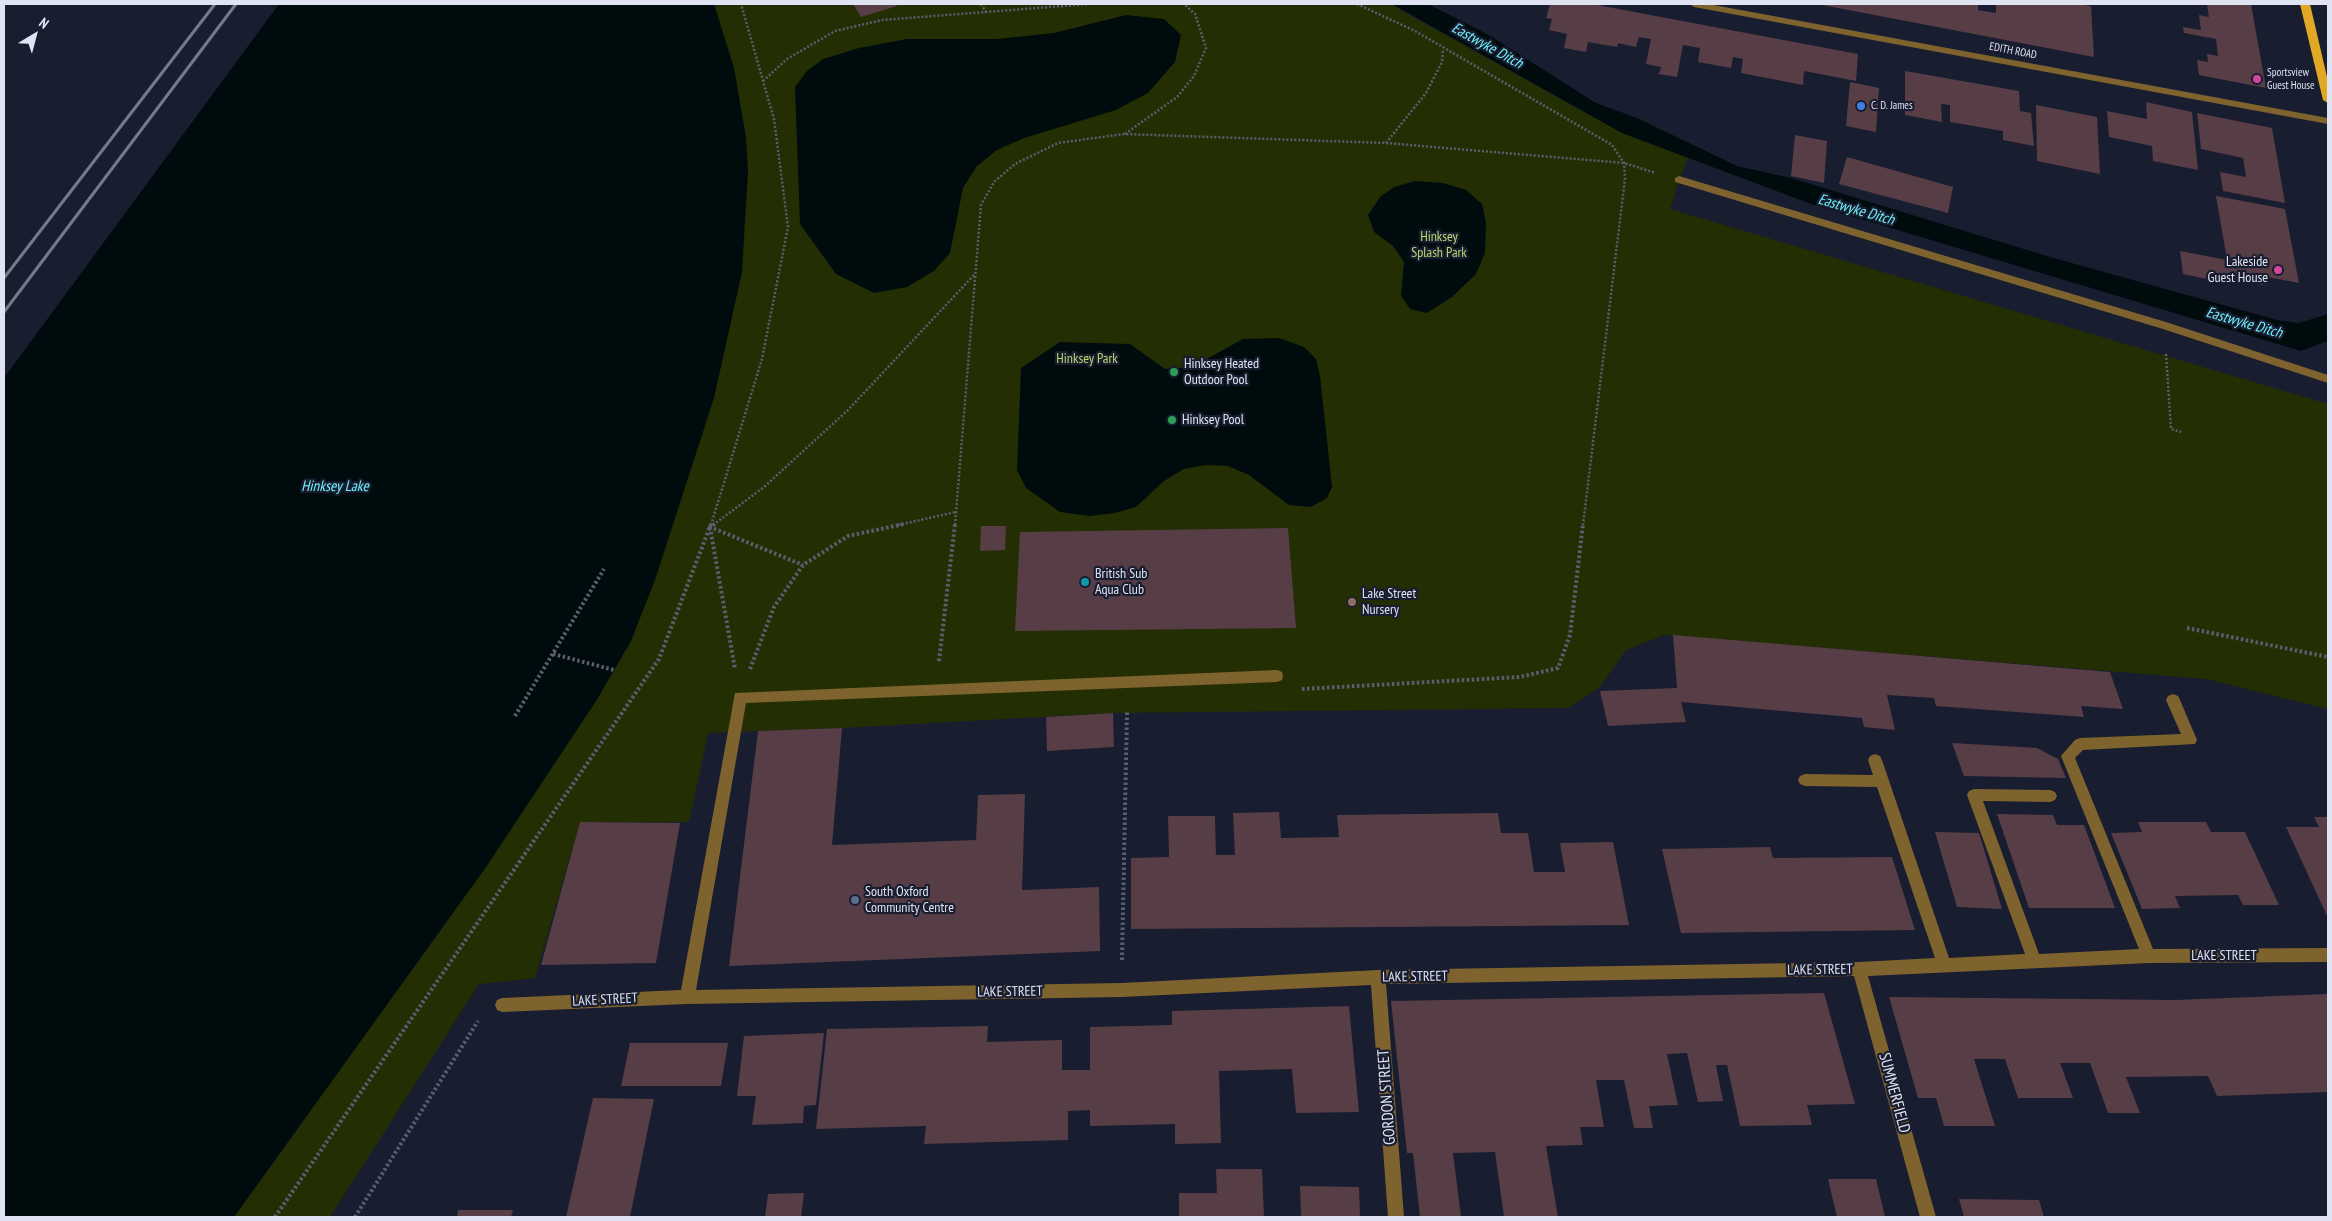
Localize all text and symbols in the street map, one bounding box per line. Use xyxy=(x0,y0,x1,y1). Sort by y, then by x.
north arrow xyxy=(10,10,60,60)
text: N xyxy=(36,14,52,32)
water label: Eastwyke Ditch xyxy=(1448,19,1526,73)
street label: EDITH ROAD xyxy=(1988,40,2038,62)
place label: Sportsview Guest House xyxy=(2267,66,2314,92)
marker: Sportsview Guest House xyxy=(2251,73,2263,85)
place label: C. D. James xyxy=(1871,99,1913,113)
marker: C. D. James xyxy=(1855,100,1867,112)
water label: Eastwyke Ditch xyxy=(1816,191,1896,229)
park label: Hinksey Splash Park xyxy=(1411,229,1467,262)
place label: Lakeside Guest House xyxy=(2208,254,2268,286)
marker: Lakeside Guest House xyxy=(2272,264,2284,276)
water label: Eastwyke Ditch xyxy=(2204,304,2284,342)
park label: Hinksey Park xyxy=(1056,351,1118,367)
place label: Hinksey Heated Outdoor Pool xyxy=(1184,356,1259,388)
marker: Hinksey Heated Outdoor Pool xyxy=(1168,366,1180,378)
place label: Hinksey Pool xyxy=(1182,412,1244,428)
marker: Hinksey Pool xyxy=(1166,414,1178,426)
water label: Hinksey Lake xyxy=(301,478,369,496)
place label: British Sub Aqua Club xyxy=(1095,566,1147,598)
marker: British Sub Aqua Club xyxy=(1079,576,1091,588)
place label: Lake Street Nursery xyxy=(1362,586,1416,618)
marker: Lake Street Nursery xyxy=(1346,596,1358,608)
place label: South Oxford Community Centre xyxy=(865,884,954,916)
marker: South Oxford Community Centre xyxy=(849,894,861,906)
street label: LAKE STREET xyxy=(2191,948,2257,964)
street label: LAKE STREET xyxy=(1787,961,1853,979)
street label: LAKE STREET xyxy=(1382,968,1448,986)
street label: LAKE STREET xyxy=(977,983,1043,1001)
street label: LAKE STREET xyxy=(572,990,638,1010)
street label: GORDON STREET xyxy=(1374,1048,1400,1146)
street label: SUMMERFIELD xyxy=(1874,1051,1914,1135)

